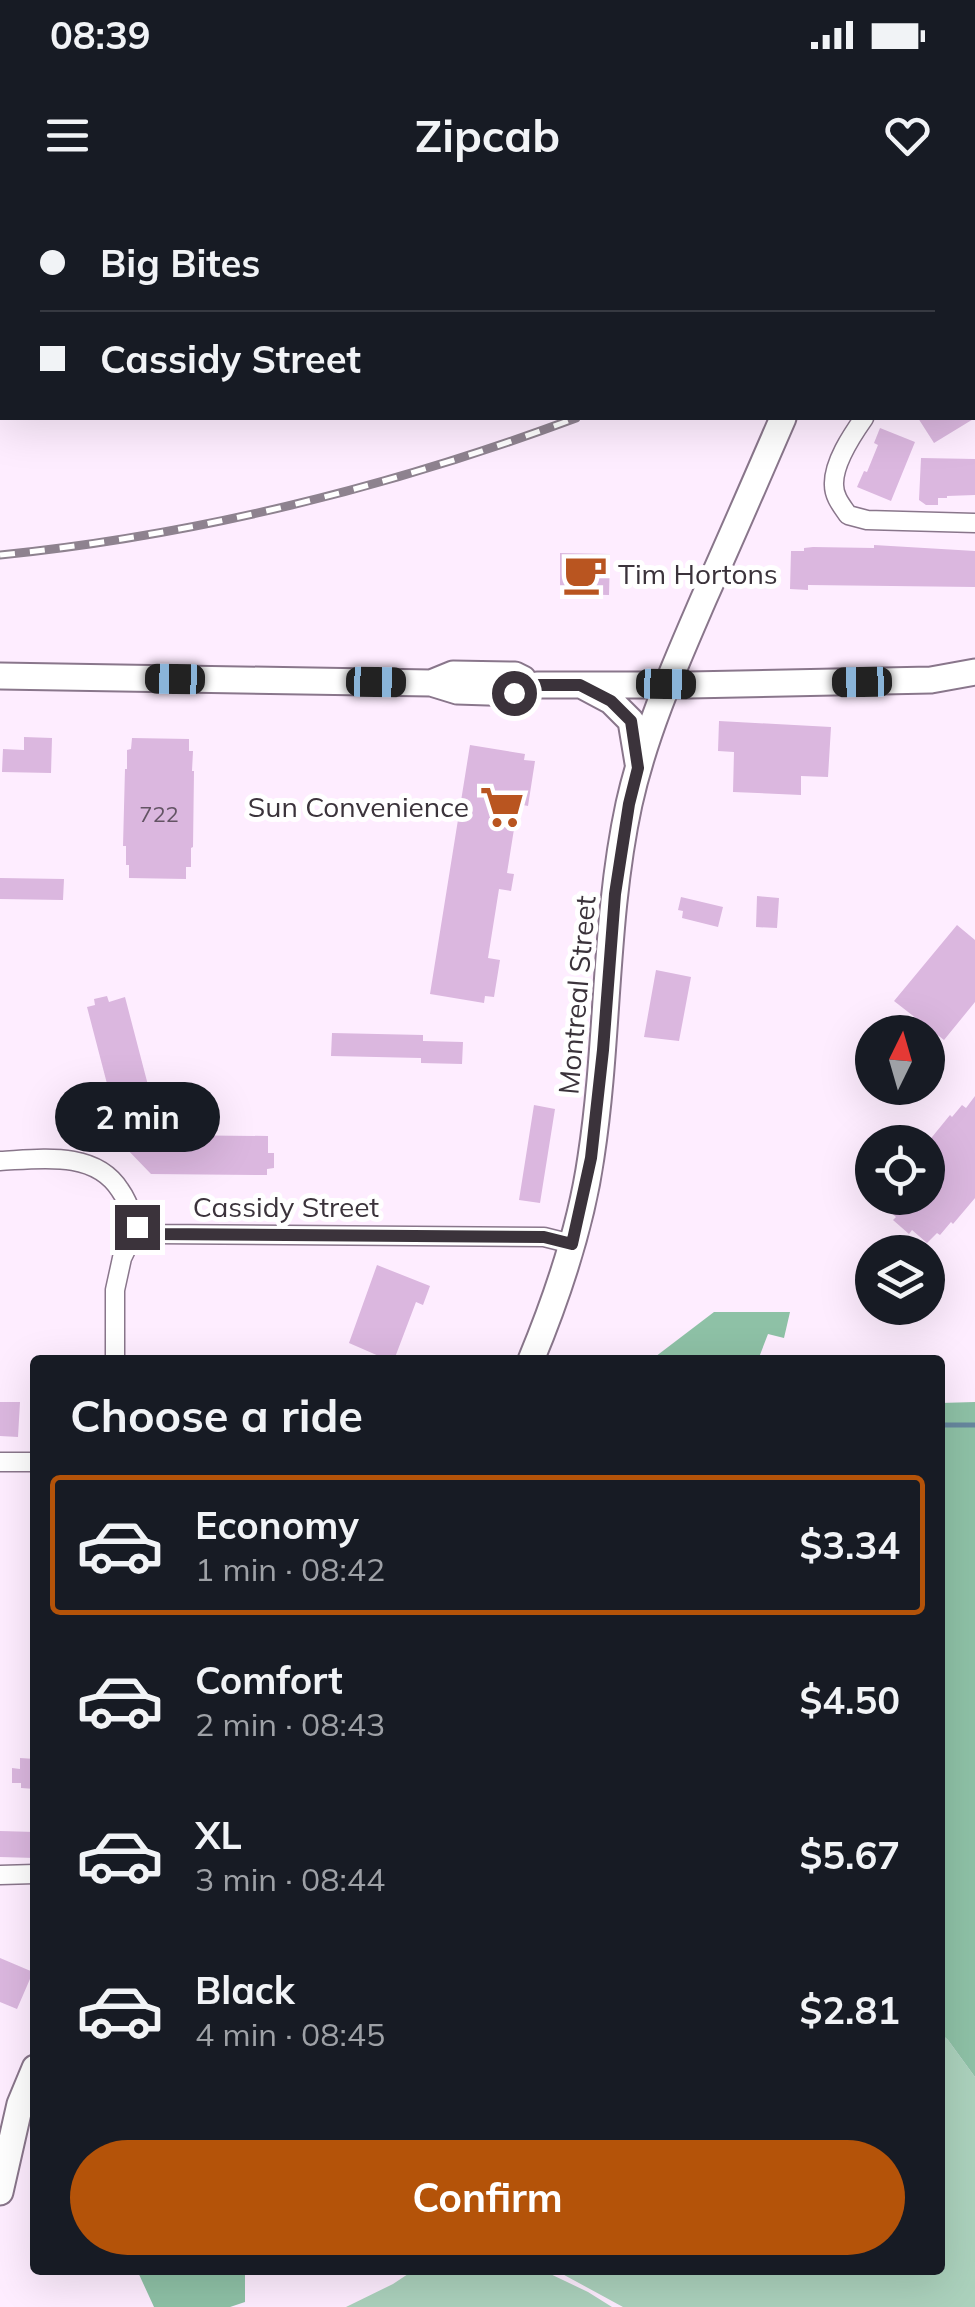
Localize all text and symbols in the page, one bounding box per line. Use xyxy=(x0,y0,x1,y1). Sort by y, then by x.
text: 08:39 xyxy=(50,11,151,59)
text: Zipcab xyxy=(415,107,560,163)
icon: menu xyxy=(40,108,95,163)
icon: heart xyxy=(880,108,935,163)
text: Big Bites xyxy=(100,239,260,287)
text: Cassidy Street xyxy=(100,335,361,383)
cafe icon: Tim Hortons xyxy=(561,550,609,598)
place label: Tim Hortons xyxy=(618,556,778,591)
car xyxy=(145,663,205,695)
car xyxy=(346,666,406,698)
car xyxy=(832,666,892,698)
car xyxy=(636,668,696,700)
route start xyxy=(492,671,537,716)
supermarket icon: Sun Convenience xyxy=(478,783,526,831)
place label: Sun Convenience xyxy=(248,789,469,824)
house number: 722 xyxy=(139,800,179,828)
street label: Montreal Street xyxy=(550,894,603,1096)
north arrow xyxy=(855,1015,945,1105)
map controls xyxy=(855,1015,945,1325)
callout: 2 min xyxy=(54,1082,220,1152)
text: 2 min xyxy=(95,1097,180,1137)
button: locate xyxy=(855,1125,945,1215)
street label: Cassidy Street xyxy=(193,1189,379,1224)
route end xyxy=(115,1205,160,1250)
button: layers xyxy=(855,1235,945,1325)
text: Choose a ride xyxy=(70,1387,363,1443)
icon: car xyxy=(75,1500,165,1590)
text: Economy xyxy=(195,1501,359,1549)
text: $3.34 xyxy=(799,1521,900,1569)
text: 1 min · 08:42 xyxy=(195,1549,385,1589)
icon: car xyxy=(75,1655,165,1745)
text: Comfort xyxy=(195,1656,343,1704)
text: $4.50 xyxy=(799,1676,900,1724)
text: 2 min · 08:43 xyxy=(195,1704,385,1744)
icon: car xyxy=(75,1810,165,1900)
text: XL xyxy=(195,1811,242,1859)
text: $5.67 xyxy=(799,1831,900,1879)
text: 3 min · 08:44 xyxy=(195,1859,385,1899)
icon: car xyxy=(75,1965,165,2055)
text: Black xyxy=(195,1966,295,2014)
text: $2.81 xyxy=(799,1986,900,2034)
text: 4 min · 08:45 xyxy=(195,2014,385,2054)
button: Confirm xyxy=(70,2140,905,2255)

